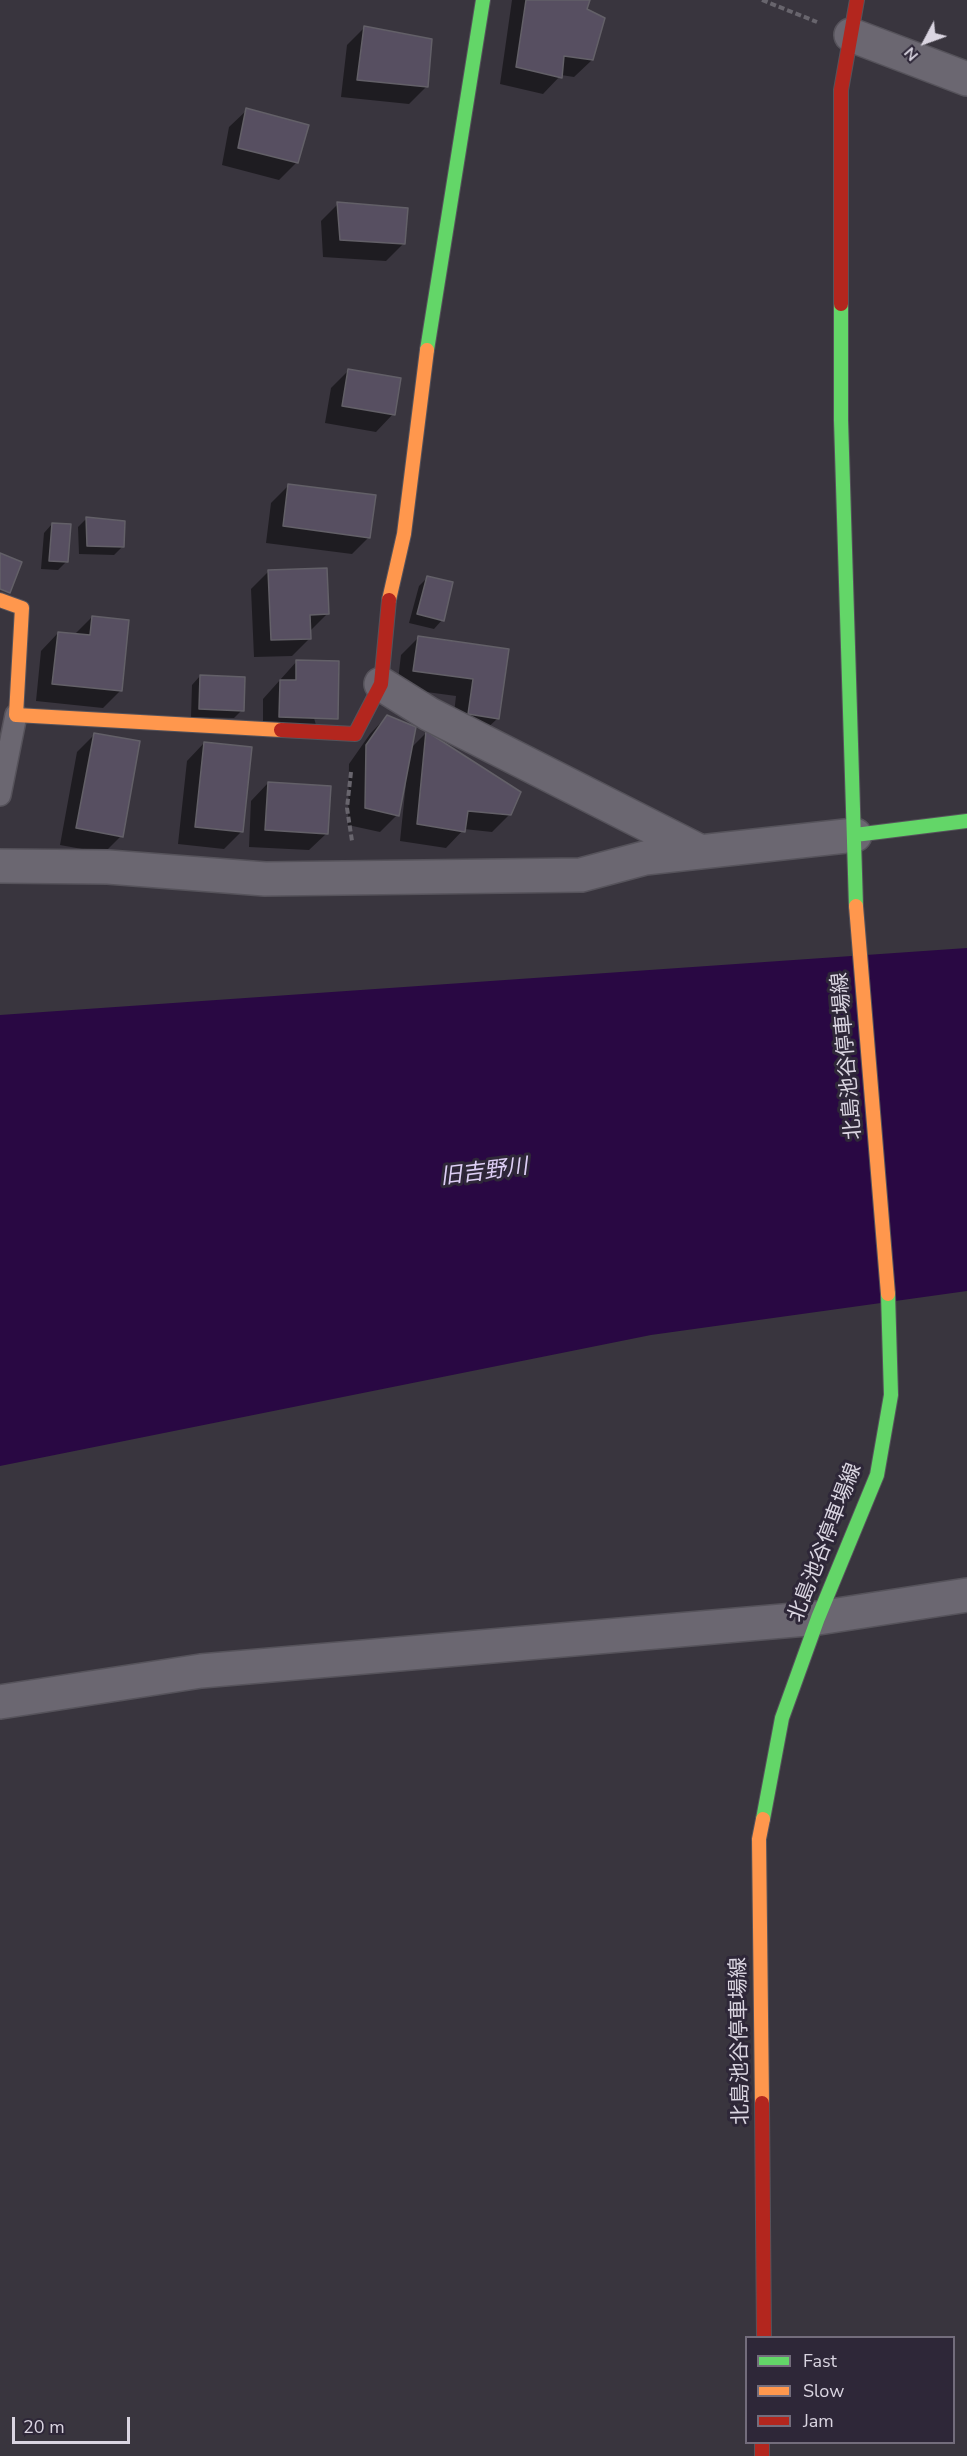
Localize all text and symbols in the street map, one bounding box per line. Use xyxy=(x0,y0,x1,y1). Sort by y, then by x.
north arrow xyxy=(895,12,955,72)
text: N xyxy=(899,42,924,66)
street label: 北島池谷停車場線 xyxy=(828,971,868,1141)
water label: 旧吉野川 xyxy=(439,1155,529,1191)
street label: 北島池谷停車場線 xyxy=(784,1460,868,1626)
street label: 北島池谷停車場線 xyxy=(727,1957,755,2125)
legend xyxy=(745,2336,955,2444)
text: Fast xyxy=(803,2349,837,2373)
text: Slow xyxy=(803,2379,844,2403)
scale bar xyxy=(15,2405,134,2443)
text: Jam xyxy=(803,2409,834,2433)
text: 20 m xyxy=(23,2415,65,2439)

